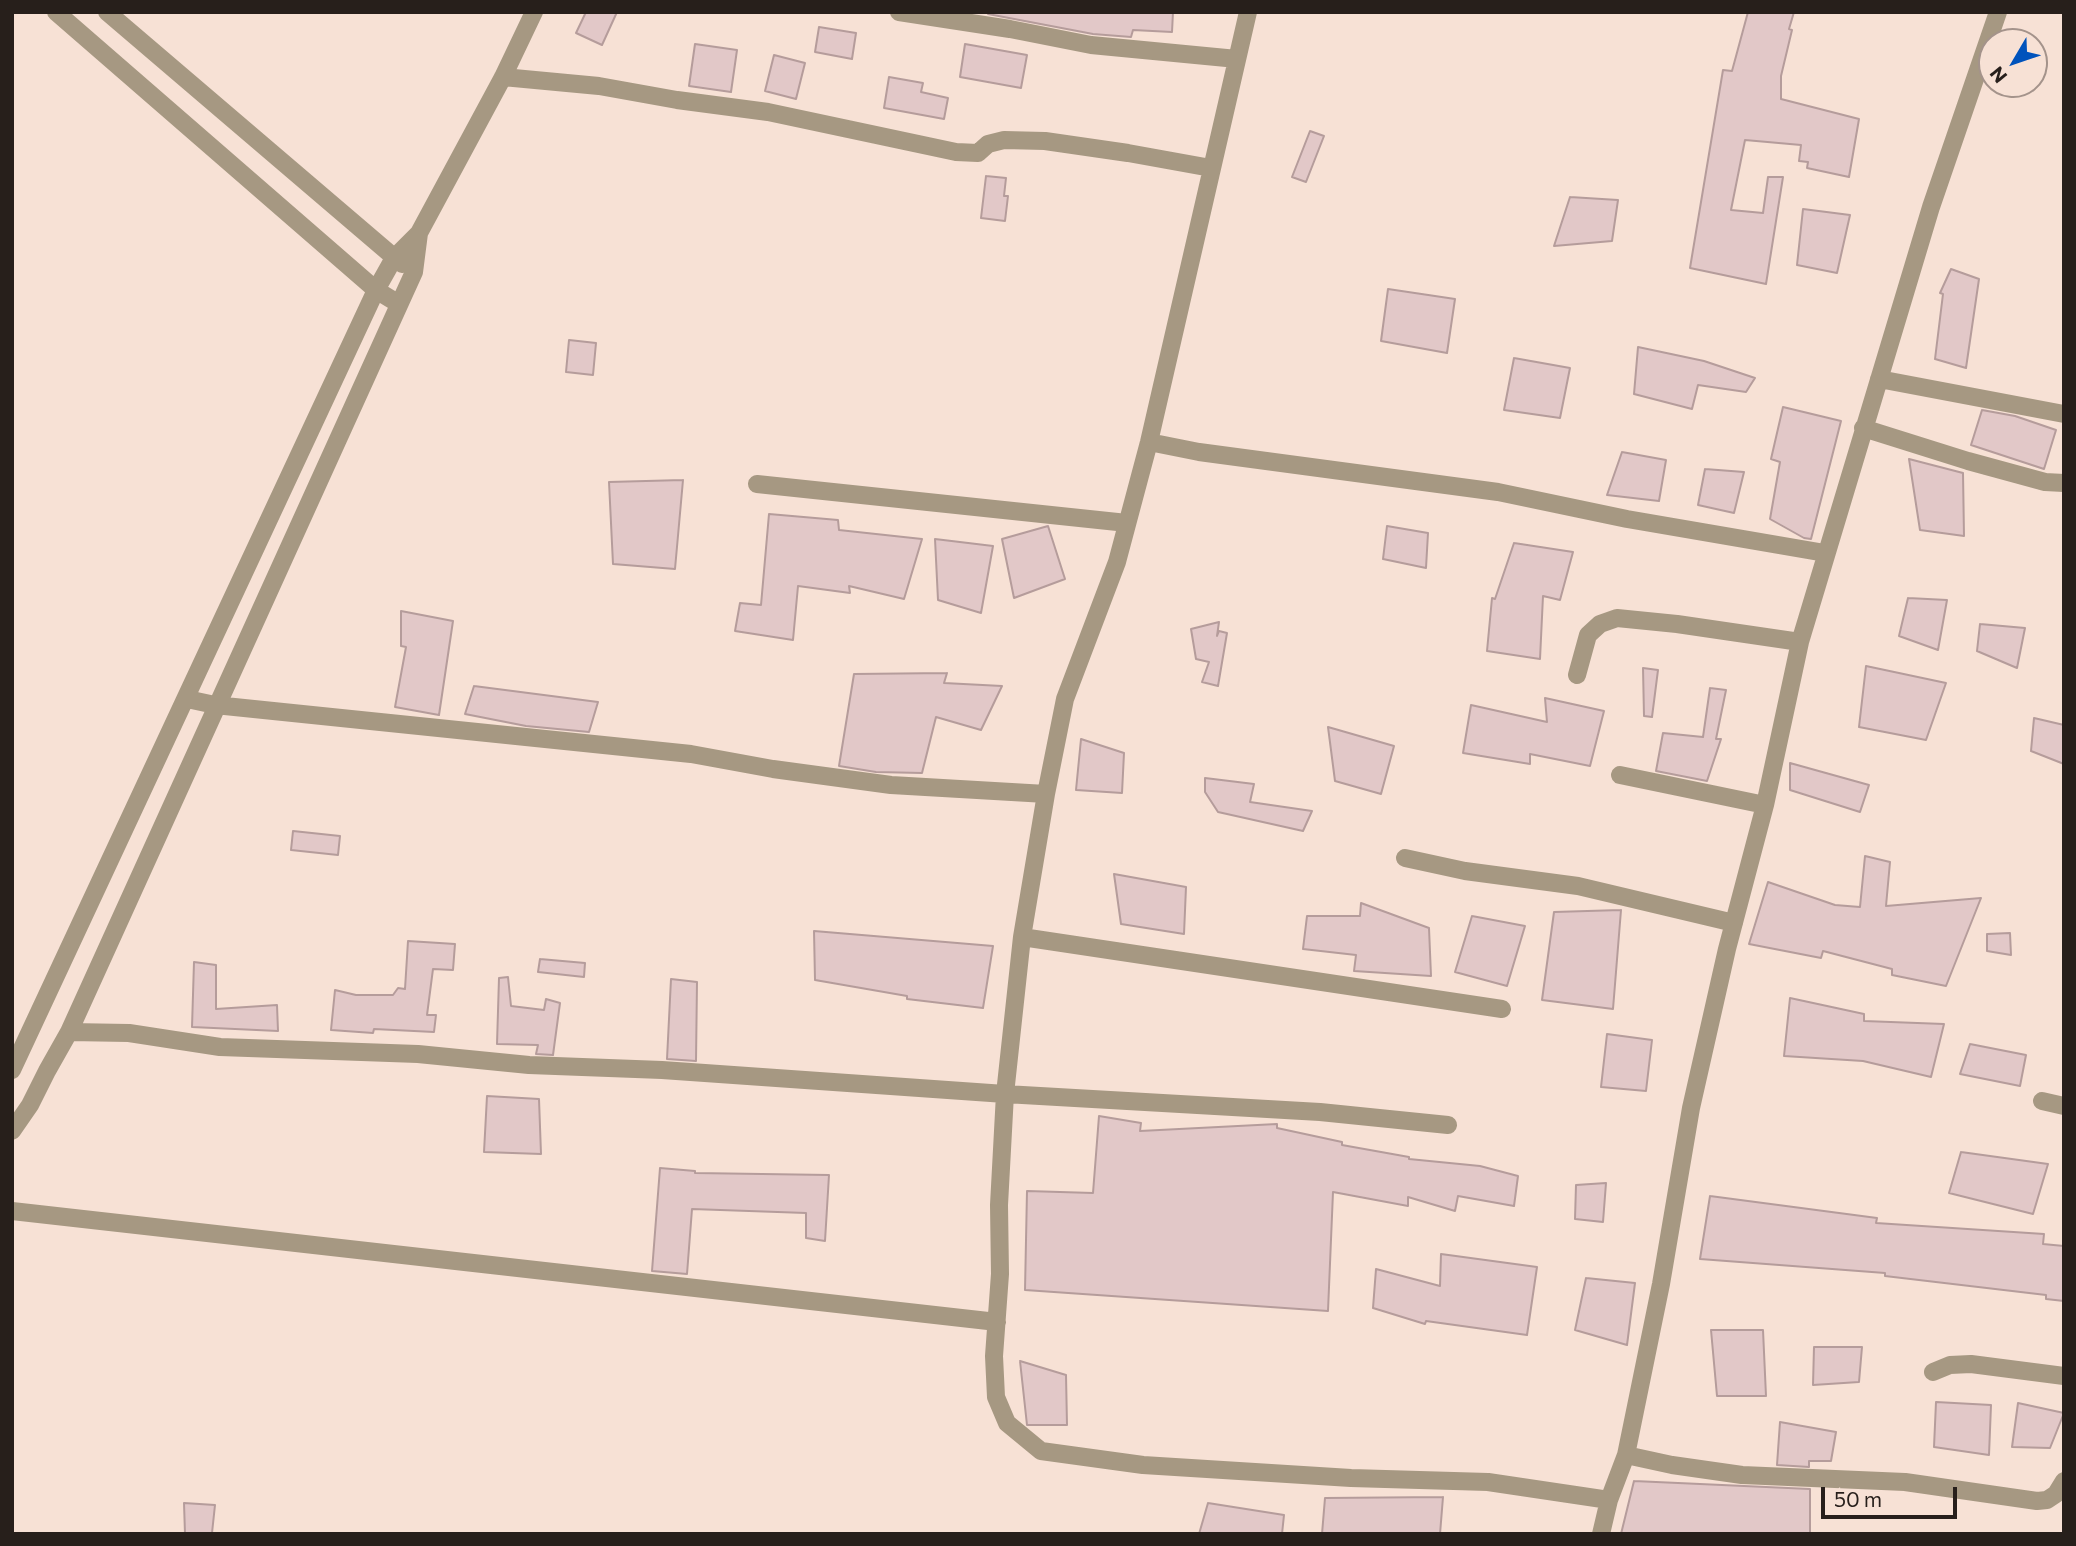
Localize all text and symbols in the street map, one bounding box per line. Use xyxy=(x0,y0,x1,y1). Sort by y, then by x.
north arrow xyxy=(1978,28,2048,98)
text: N xyxy=(1984,62,2011,88)
scale bar xyxy=(1824,1472,1960,1516)
text: 50 m xyxy=(1834,1486,1882,1511)

